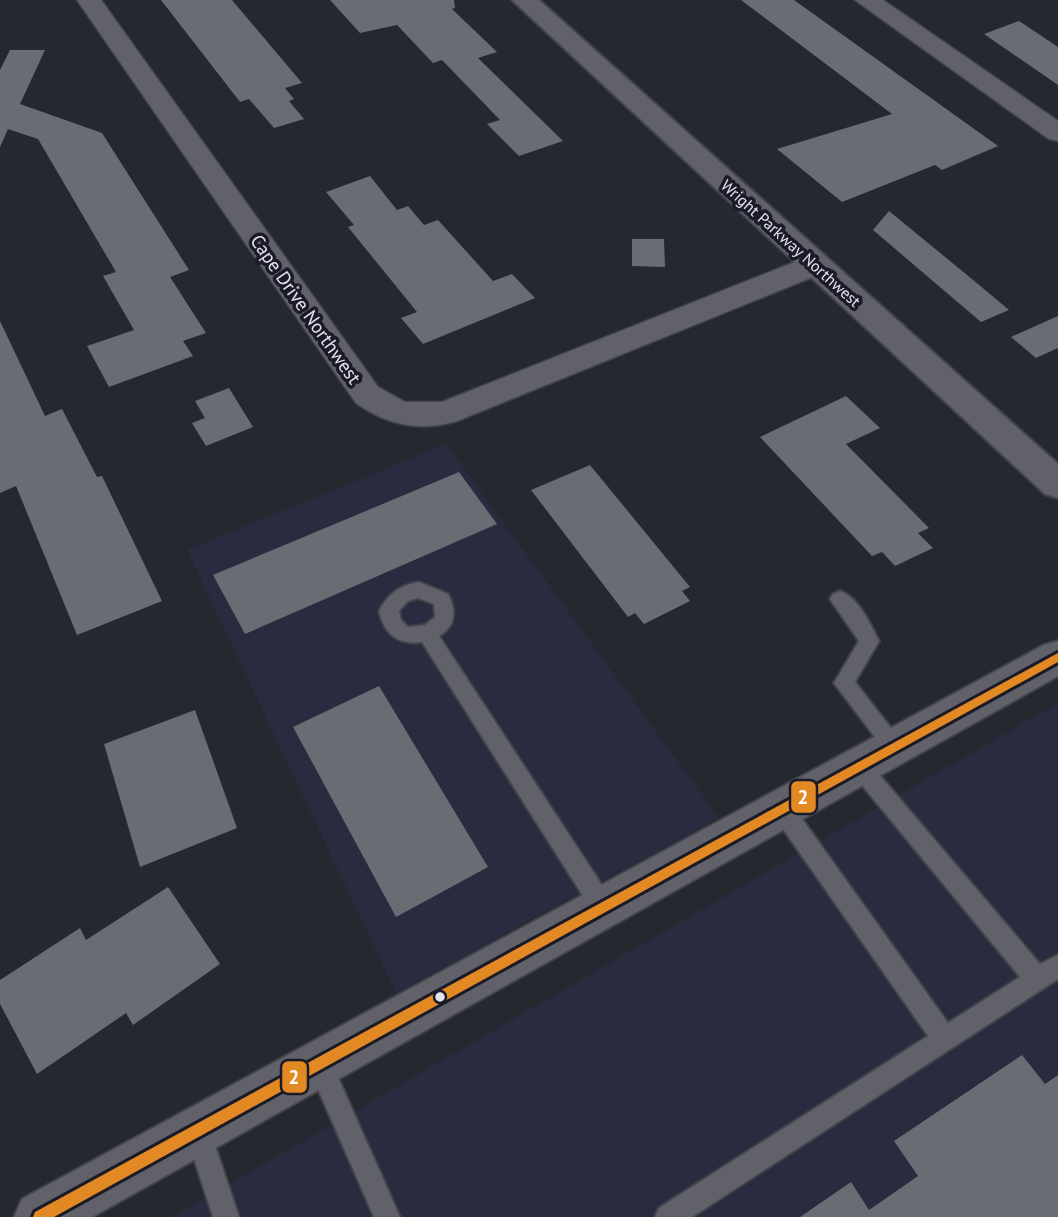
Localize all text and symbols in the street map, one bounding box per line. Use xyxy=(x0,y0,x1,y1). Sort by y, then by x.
street label: Wright Parkway Northwest xyxy=(717,175,865,311)
street label: Cape Drive Northwest xyxy=(245,230,367,389)
line badge: 2 xyxy=(790,780,817,814)
text: 2 xyxy=(798,785,808,809)
unlabelled marker xyxy=(433,990,447,1004)
line badge: 2 xyxy=(281,1060,308,1094)
text: 2 xyxy=(289,1065,299,1089)

